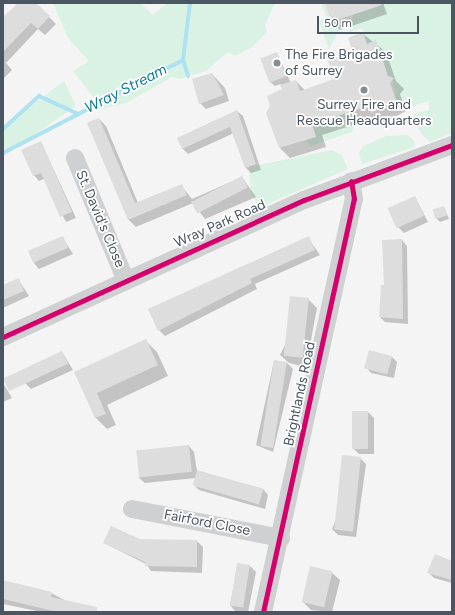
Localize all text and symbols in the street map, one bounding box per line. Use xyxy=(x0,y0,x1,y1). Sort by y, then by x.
scale bar xyxy=(319,8,421,34)
text: 50 m xyxy=(324,16,352,30)
place label: The Fire Brigades of Surrey xyxy=(285,47,393,80)
marker: The Fire Brigades of Surrey xyxy=(272,58,282,68)
water label: Wray Stream xyxy=(82,61,170,117)
marker: Surrey Fire and Rescue Headquarters xyxy=(359,85,369,95)
place label: Surrey Fire and Rescue Headquarters xyxy=(297,97,431,130)
street label: St. David's Close xyxy=(72,168,128,270)
street label: Wray Park Road xyxy=(172,196,268,252)
street label: Brightlands Road xyxy=(281,340,319,448)
street label: Fairford Close xyxy=(162,506,252,540)

